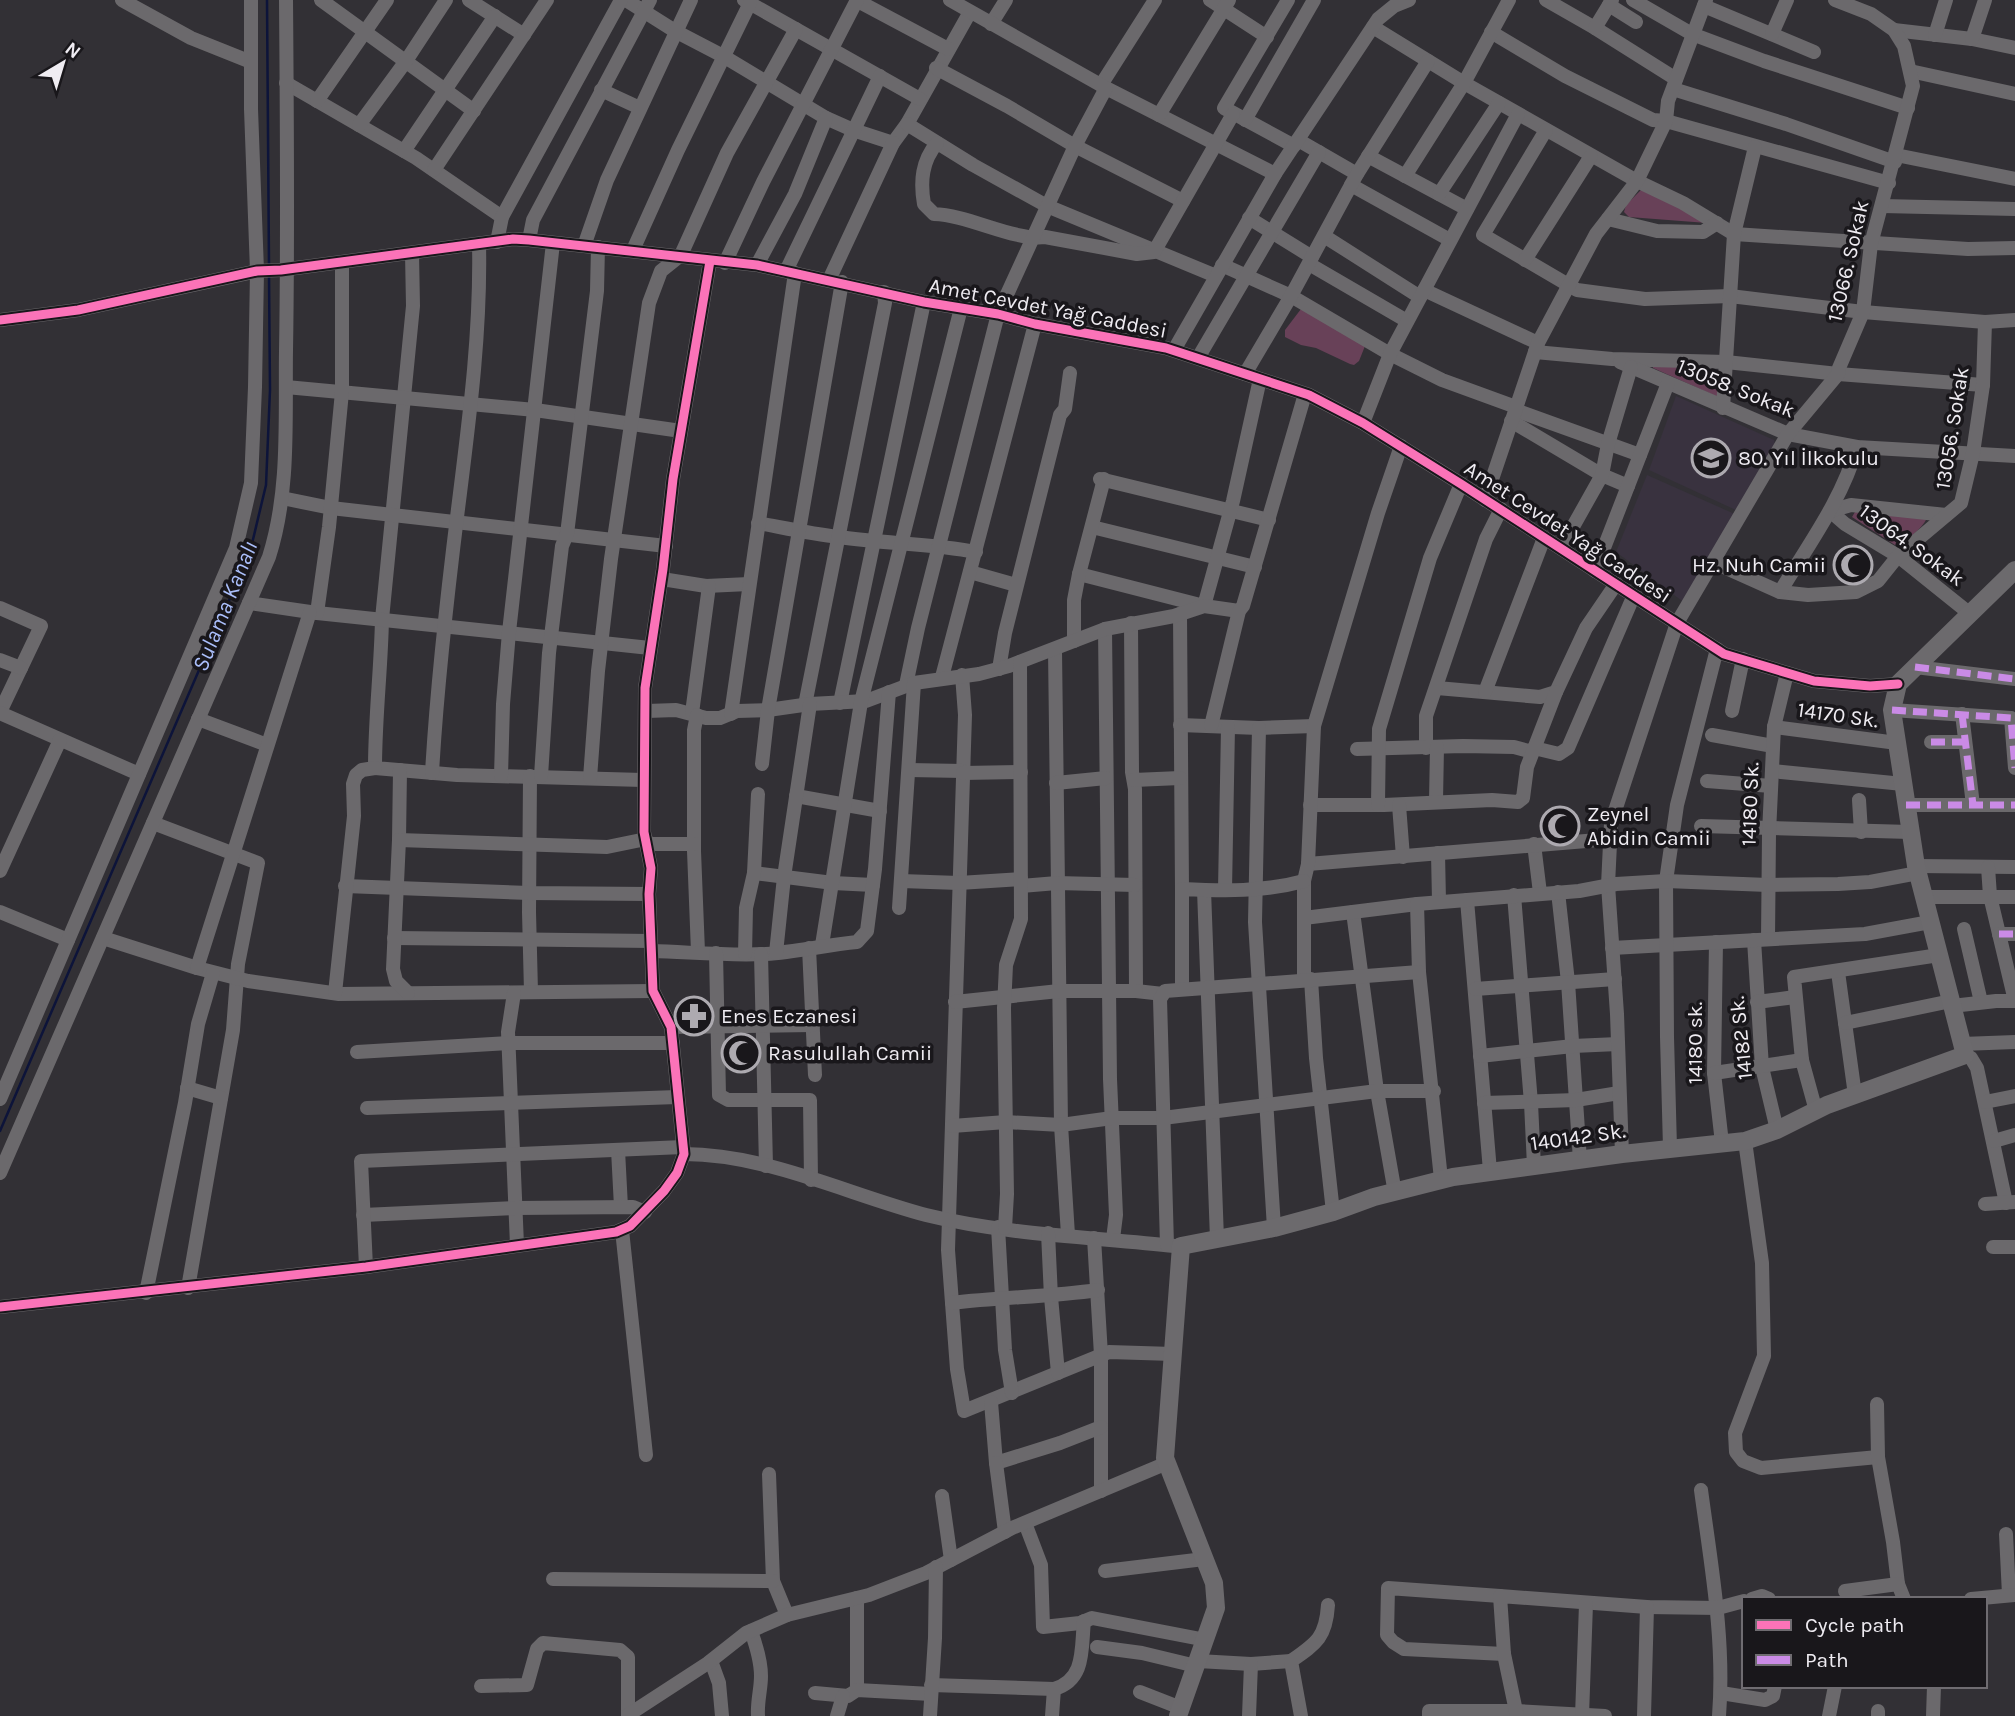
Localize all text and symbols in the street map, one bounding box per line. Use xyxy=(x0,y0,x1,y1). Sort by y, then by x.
north arrow xyxy=(28,28,98,98)
text: N xyxy=(61,38,85,63)
street label: 13066. Sokak xyxy=(1822,198,1874,324)
street label: Amet Cevdet Yağ Caddesi xyxy=(927,273,1169,343)
street label: 13058. Sokak xyxy=(1674,354,1798,423)
street label: 13056. Sokak xyxy=(1930,365,1974,491)
school or university icon: 80. Yıl İlkokulu xyxy=(1690,437,1732,479)
place label: 80. Yıl İlkokulu xyxy=(1738,446,1879,470)
street label: Amet Cevdet Yağ Caddesi xyxy=(1460,456,1676,608)
street label: 13064. Sokak xyxy=(1855,499,1969,591)
water label: Sulama Kanalı xyxy=(187,537,263,675)
mosque icon: Hz. Nuh Camii xyxy=(1832,544,1874,586)
place label: Hz. Nuh Camii xyxy=(1692,553,1826,577)
street label: 14170 Sk. xyxy=(1796,697,1880,733)
street label: 14180 Sk. xyxy=(1737,761,1763,847)
place label: Zeynel Abidin Camii xyxy=(1587,802,1711,850)
mosque icon: Zeynel Abidin Camii xyxy=(1539,805,1581,847)
pharmacy icon: Enes Eczanesi xyxy=(673,995,715,1037)
street label: 14182 Sk. xyxy=(1725,995,1757,1081)
street label: 14180 sk. xyxy=(1683,1001,1707,1084)
place label: Enes Eczanesi xyxy=(721,1004,857,1028)
mosque icon: Rasulullah Camii xyxy=(720,1032,762,1074)
place label: Rasulullah Camii xyxy=(768,1041,932,1065)
street label: 140142 Sk. xyxy=(1529,1118,1627,1156)
legend xyxy=(1742,1597,1987,1688)
text: Cycle path xyxy=(1805,1613,1905,1637)
text: Path xyxy=(1805,1648,1849,1672)

